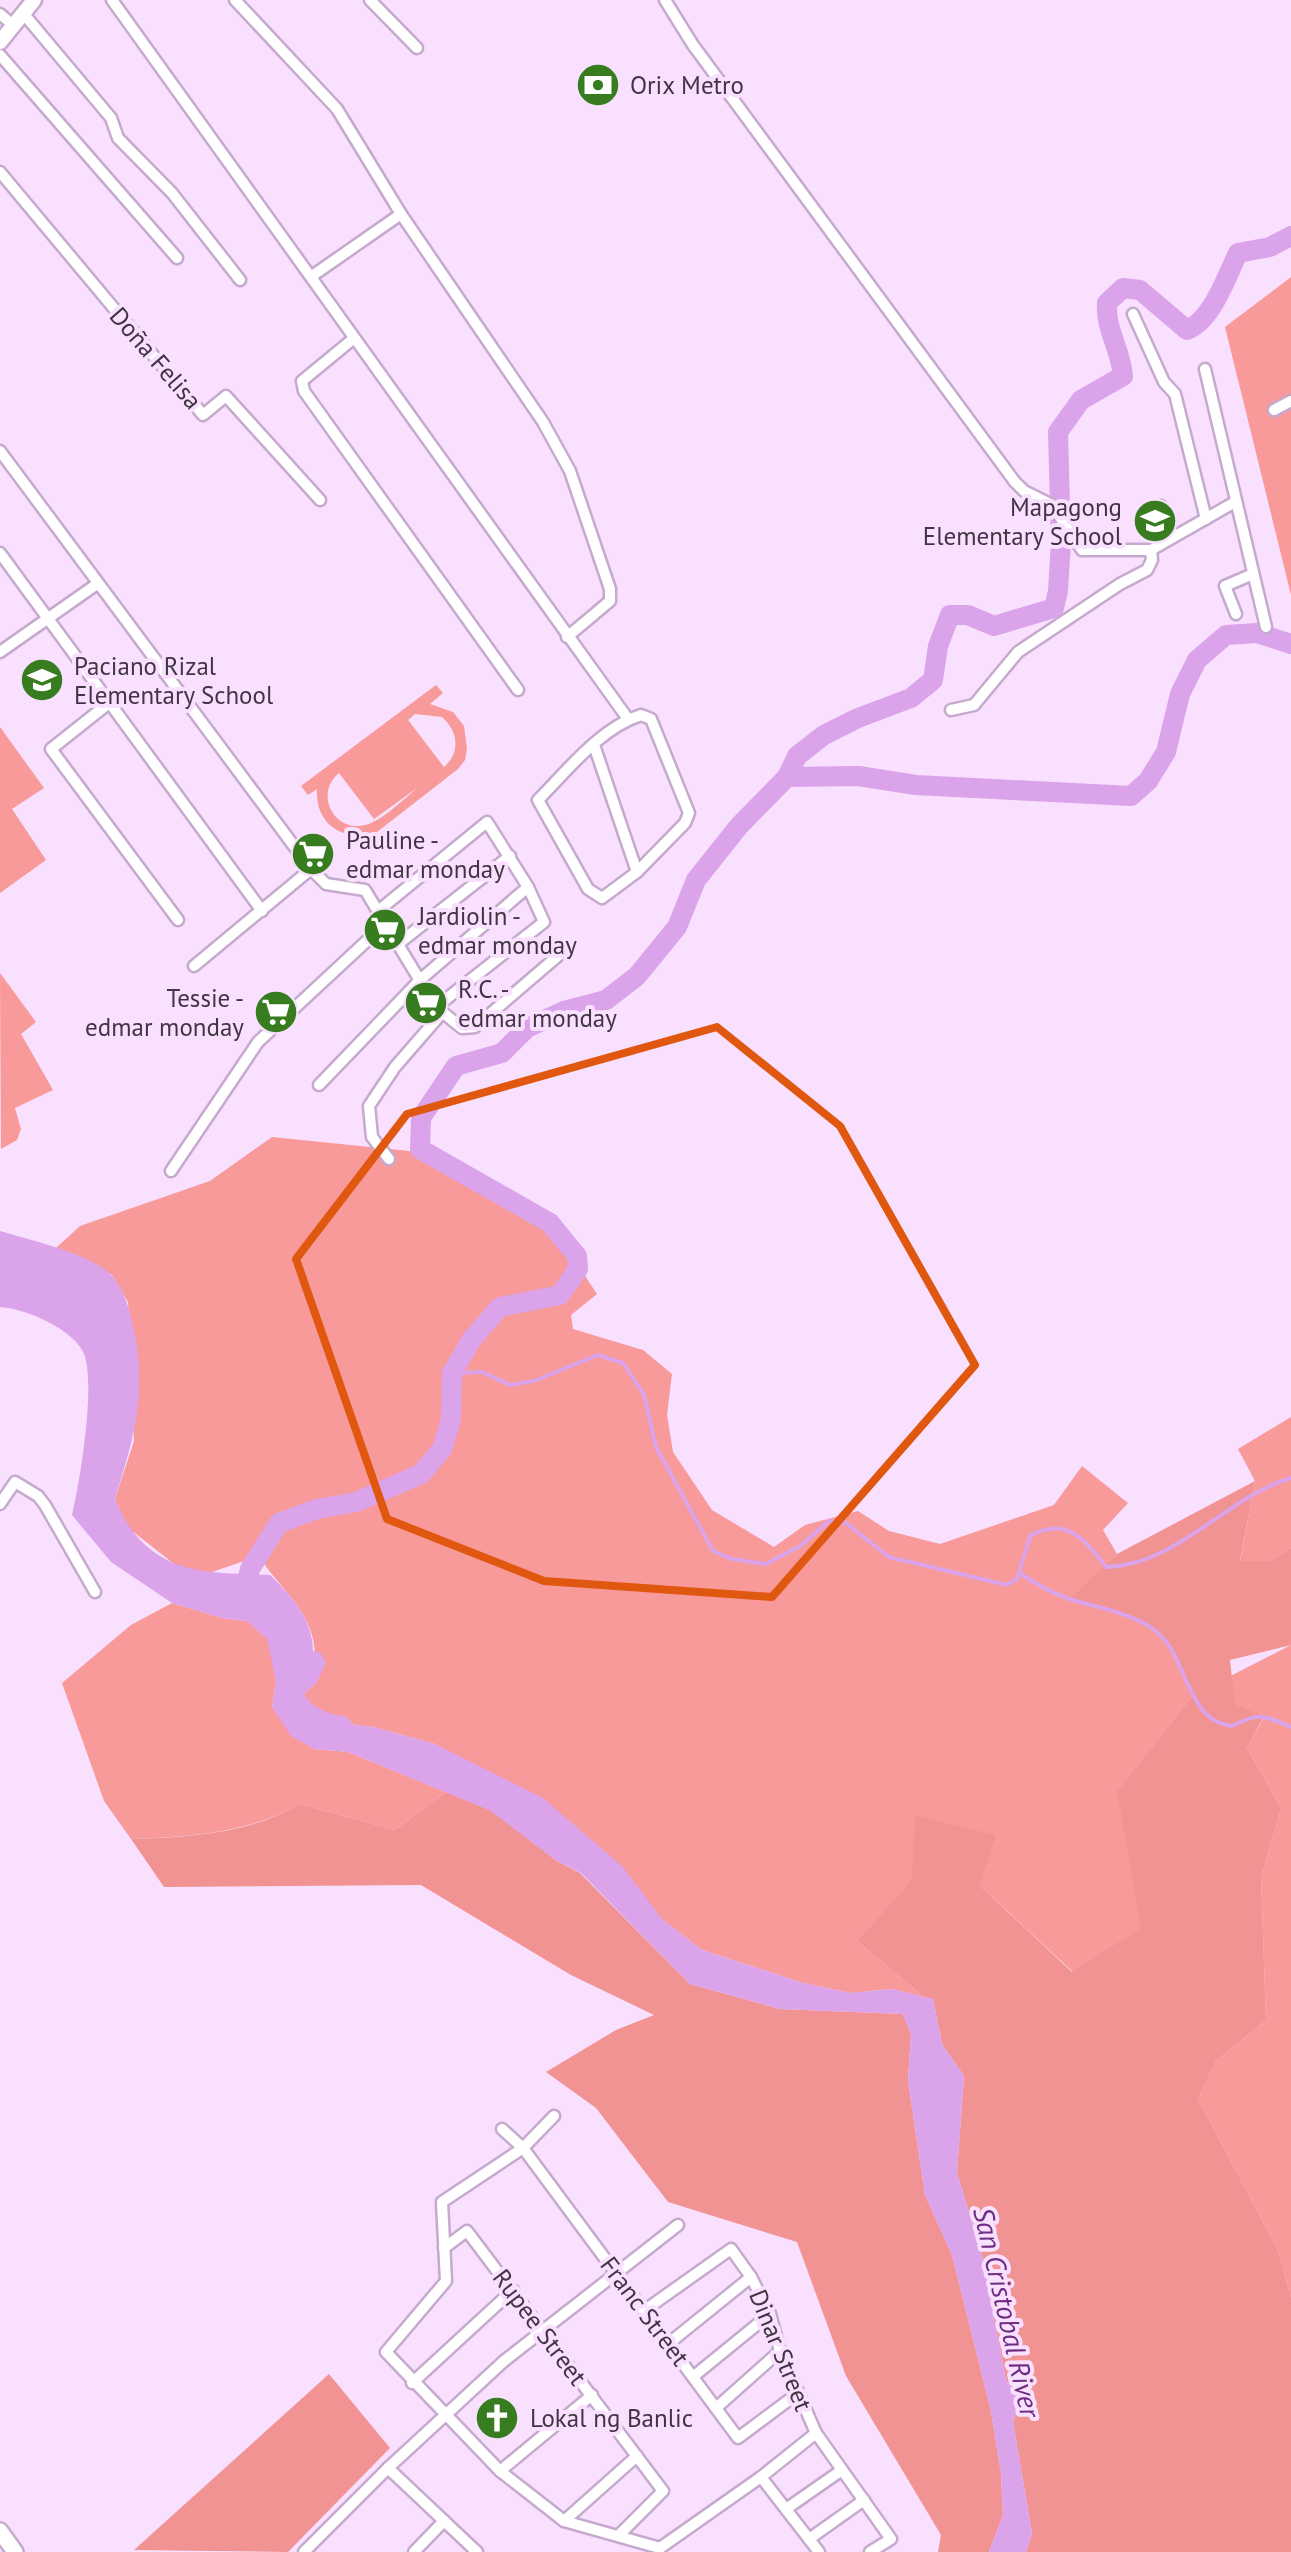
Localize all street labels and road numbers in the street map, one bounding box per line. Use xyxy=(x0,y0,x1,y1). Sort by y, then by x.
street label: Doña Felisa xyxy=(103,300,209,416)
street label: Franc Street xyxy=(593,2250,697,2372)
street label: Rupee Street xyxy=(486,2263,594,2392)
street label: Dinar Street xyxy=(742,2285,820,2416)

